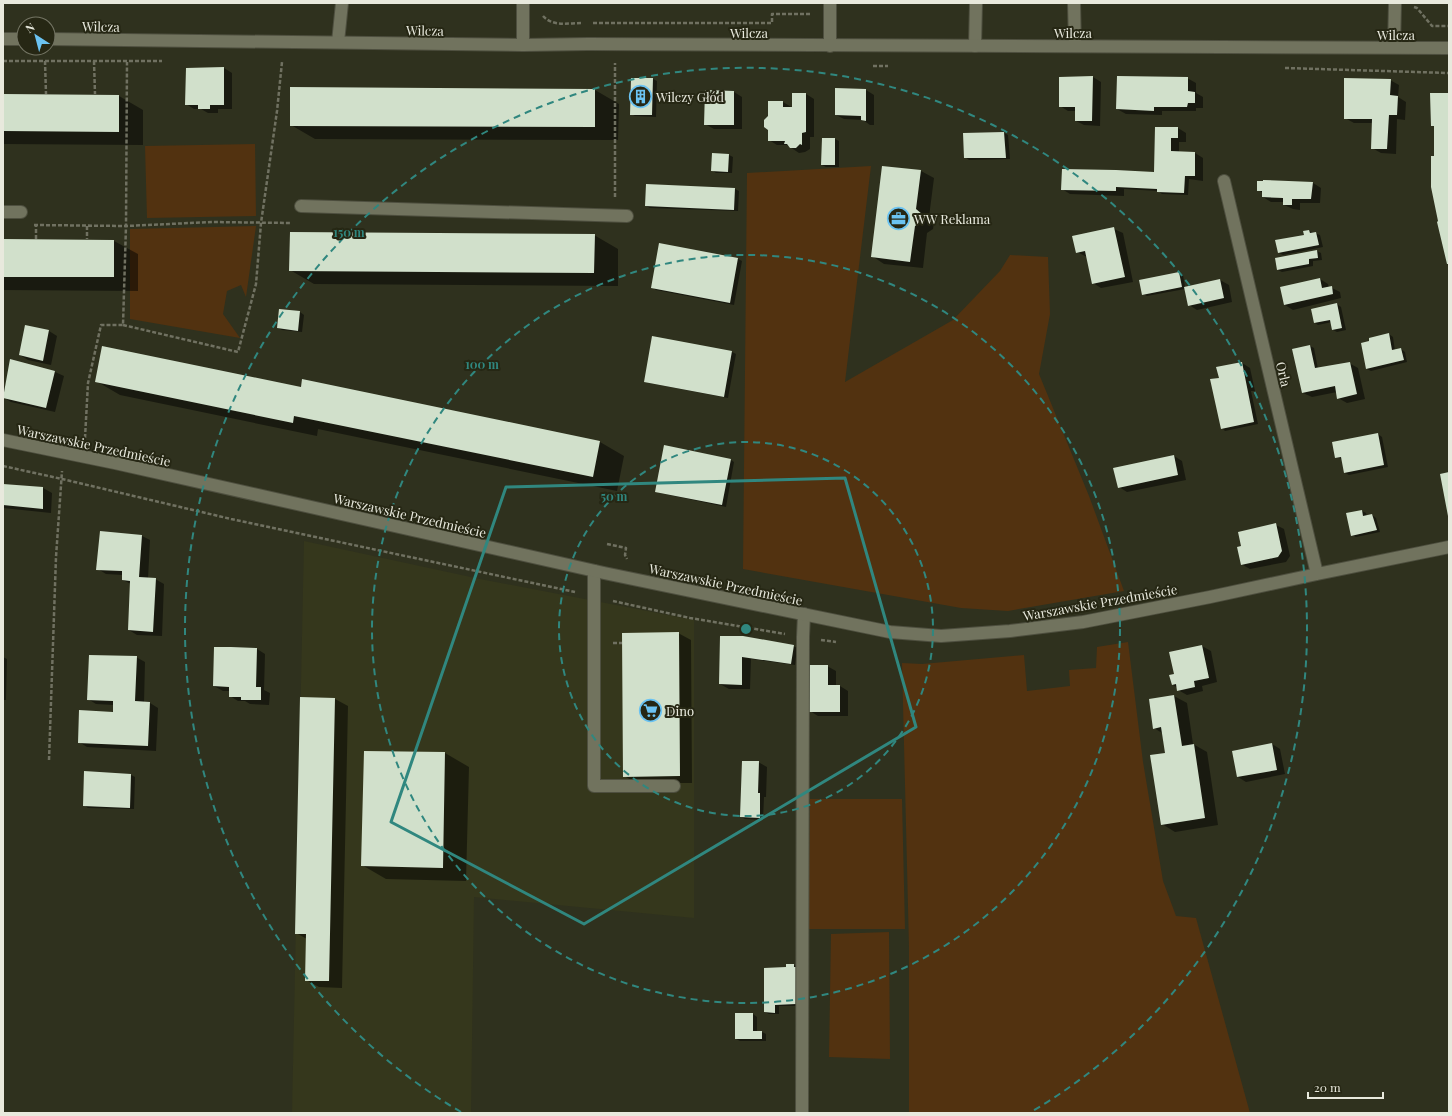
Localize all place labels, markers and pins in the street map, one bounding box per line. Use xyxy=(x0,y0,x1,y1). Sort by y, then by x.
building icon: Wilczy Głód xyxy=(628,83,654,109)
place label: Wilczy Głód xyxy=(655,88,725,105)
office icon: WW Reklama xyxy=(885,205,911,231)
place label: WW Reklama xyxy=(913,210,991,227)
centre of rings xyxy=(739,622,753,636)
supermarket icon: Dino xyxy=(638,697,664,723)
place label: Dino xyxy=(666,702,694,719)

